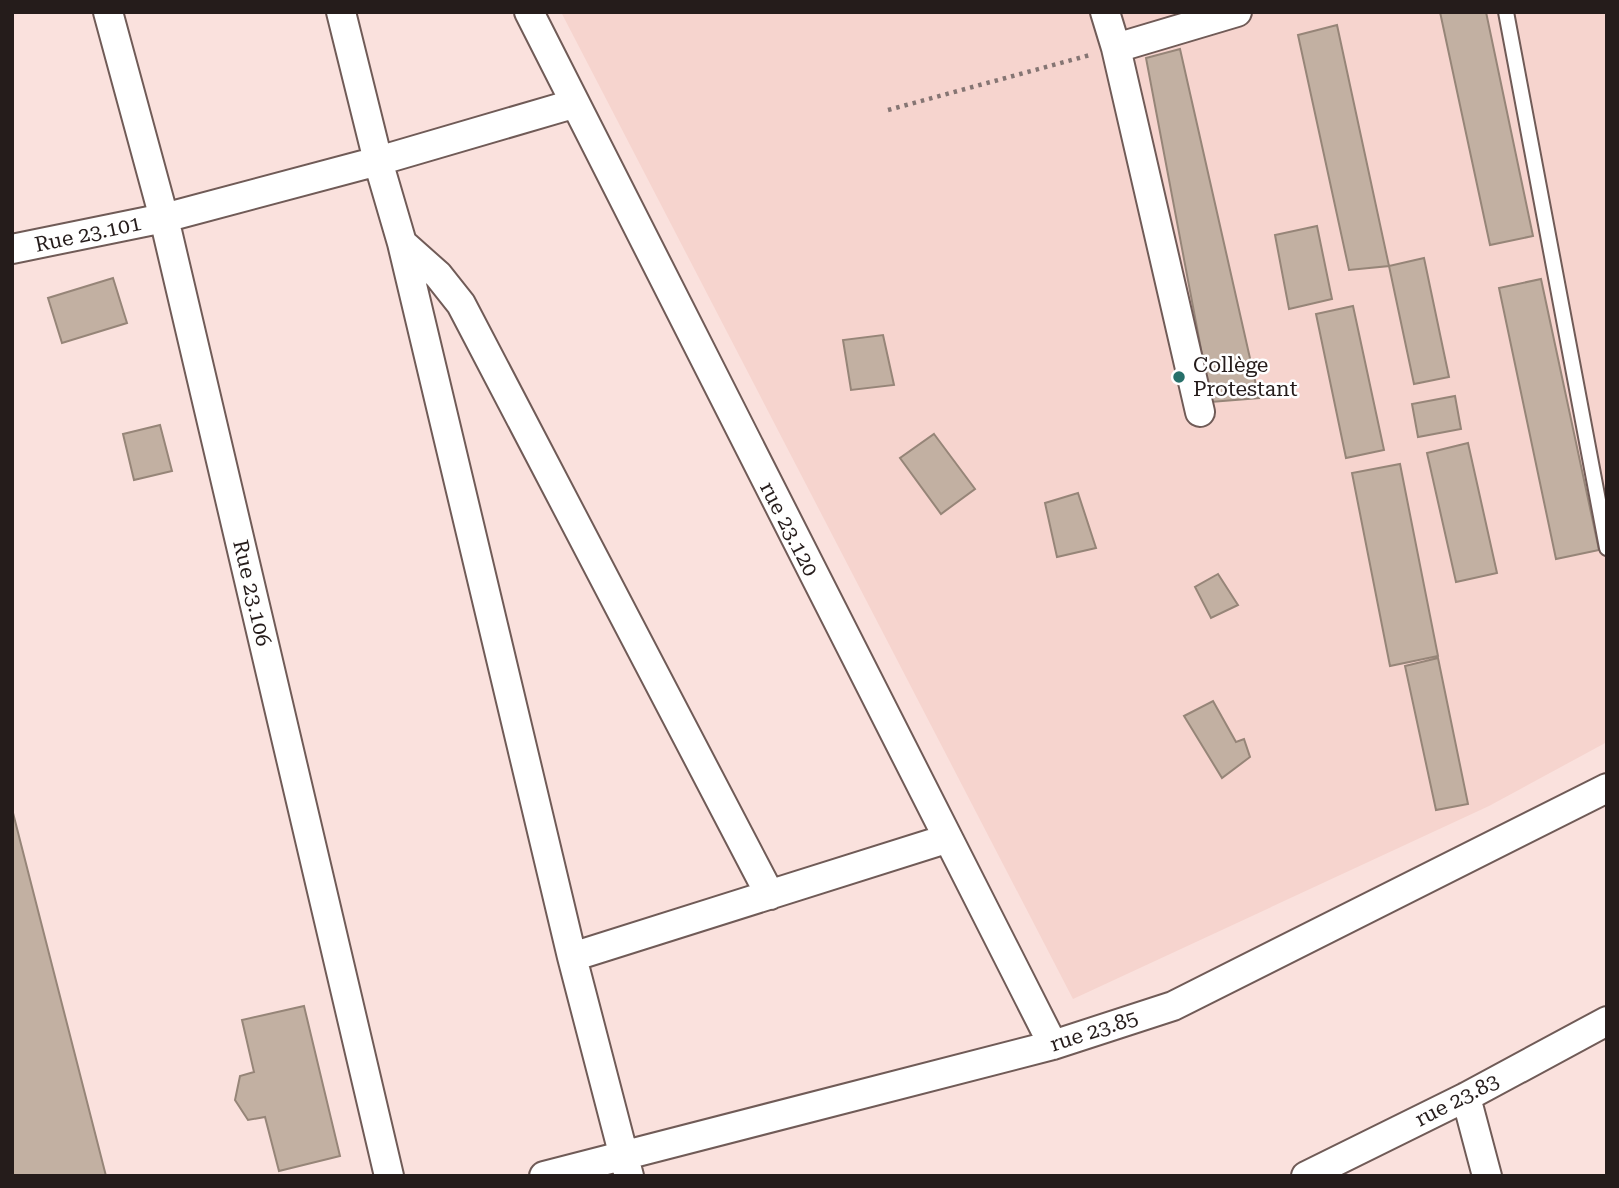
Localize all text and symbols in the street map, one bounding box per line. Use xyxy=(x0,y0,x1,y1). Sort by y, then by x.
street label: Rue 23.101 xyxy=(33,211,143,257)
place label: Collège Protestant xyxy=(1193,353,1298,401)
marker: Collège Protestant xyxy=(1171,369,1187,385)
street label: rue 23.120 xyxy=(755,478,823,580)
street label: Rue 23.106 xyxy=(228,538,276,648)
street label: rue 23.85 xyxy=(1047,1006,1141,1056)
street label: rue 23.83 xyxy=(1411,1069,1503,1131)

